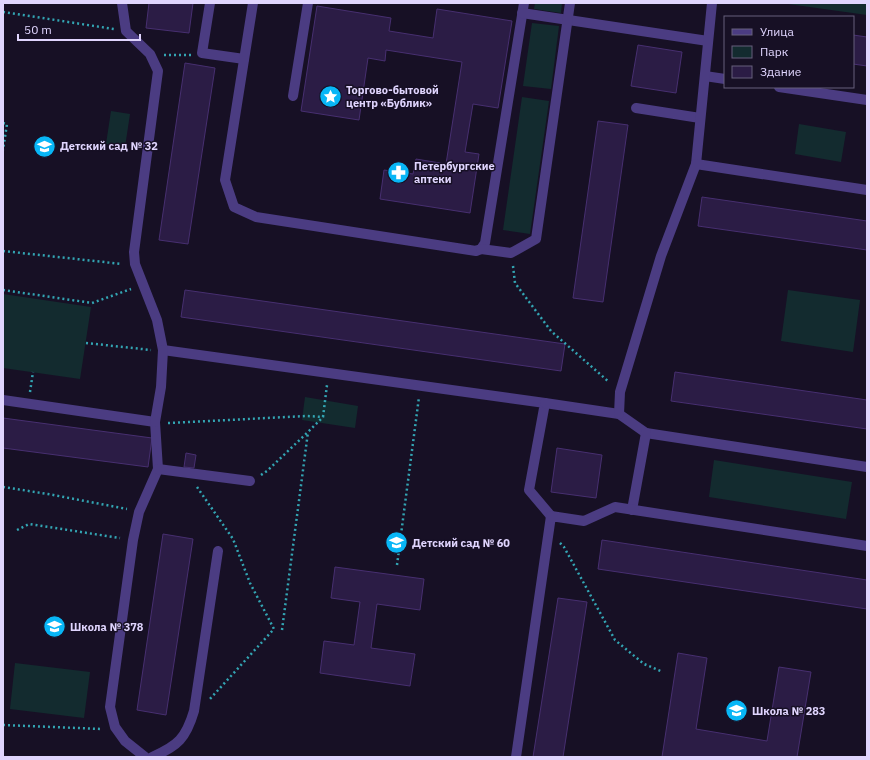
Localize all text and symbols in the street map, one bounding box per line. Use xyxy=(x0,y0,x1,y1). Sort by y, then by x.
scale bar xyxy=(18,16,140,42)
legend xyxy=(724,16,854,88)
text: 50 m xyxy=(24,22,52,37)
text: Улица xyxy=(760,24,794,39)
text: Парк xyxy=(760,44,789,59)
text: Здание xyxy=(760,64,802,79)
place icon: Торгово-бытовой центр «Бублик» xyxy=(318,83,344,109)
place label: Торгово-бытовой центр «Бублик» xyxy=(346,83,439,110)
school or university icon: Детский сад № 32 xyxy=(31,133,57,159)
place label: Детский сад № 32 xyxy=(60,139,158,153)
pharmacy icon: Петербургские аптеки xyxy=(386,159,412,185)
place label: Петербургские аптеки xyxy=(414,159,495,186)
school or university icon: Детский сад № 60 xyxy=(384,530,410,556)
place label: Детский сад № 60 xyxy=(412,536,510,550)
school or university icon: Школа № 378 xyxy=(42,614,68,640)
place label: Школа № 378 xyxy=(70,620,144,634)
school or university icon: Школа № 283 xyxy=(723,698,749,724)
place label: Школа № 283 xyxy=(752,704,825,718)

